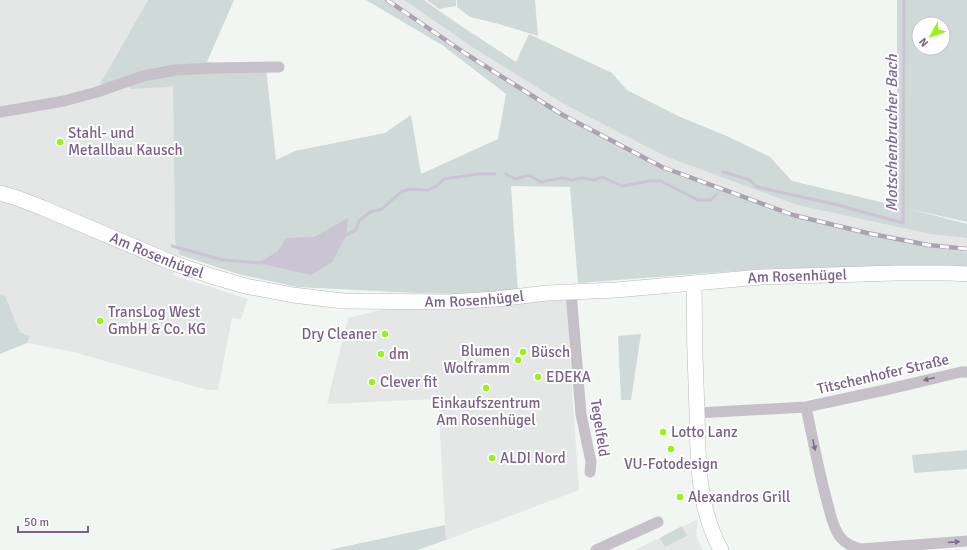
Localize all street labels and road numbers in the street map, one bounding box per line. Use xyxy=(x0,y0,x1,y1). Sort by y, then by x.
street label: Am Rosenhügel xyxy=(107,228,206,282)
street label: Am Rosenhügel xyxy=(747,265,847,287)
street label: Am Rosenhügel xyxy=(425,287,525,311)
street label: Titschenhofer Straße xyxy=(815,350,951,398)
street label: Tegelfeld xyxy=(587,398,613,458)

